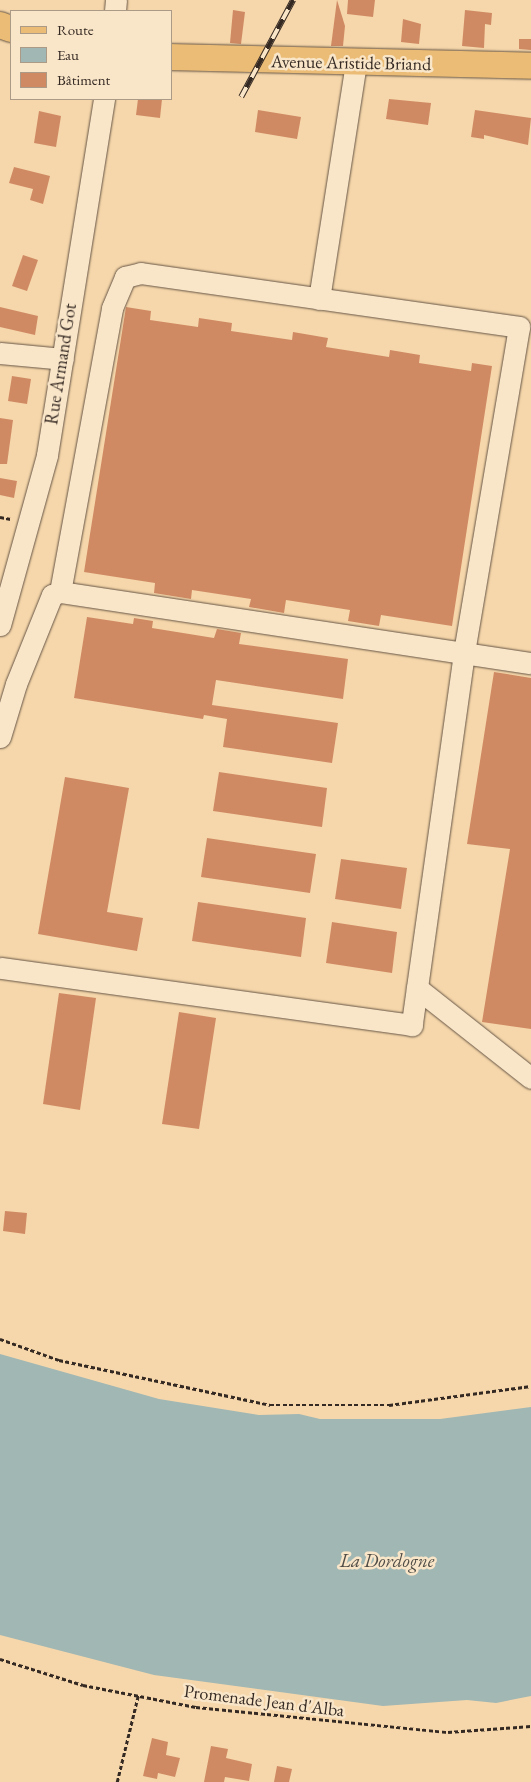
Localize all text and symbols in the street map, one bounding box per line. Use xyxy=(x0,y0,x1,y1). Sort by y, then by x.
legend xyxy=(10,10,172,100)
text: Route xyxy=(57,20,94,39)
text: Eau xyxy=(57,45,79,64)
street label: Avenue Aristide Briand xyxy=(271,51,431,75)
text: Bâtiment xyxy=(57,70,110,89)
street label: Rue Armand Got xyxy=(41,302,81,426)
water label: La Dordogne xyxy=(340,1550,434,1572)
street label: Promenade Jean d'Alba xyxy=(183,1680,345,1722)

